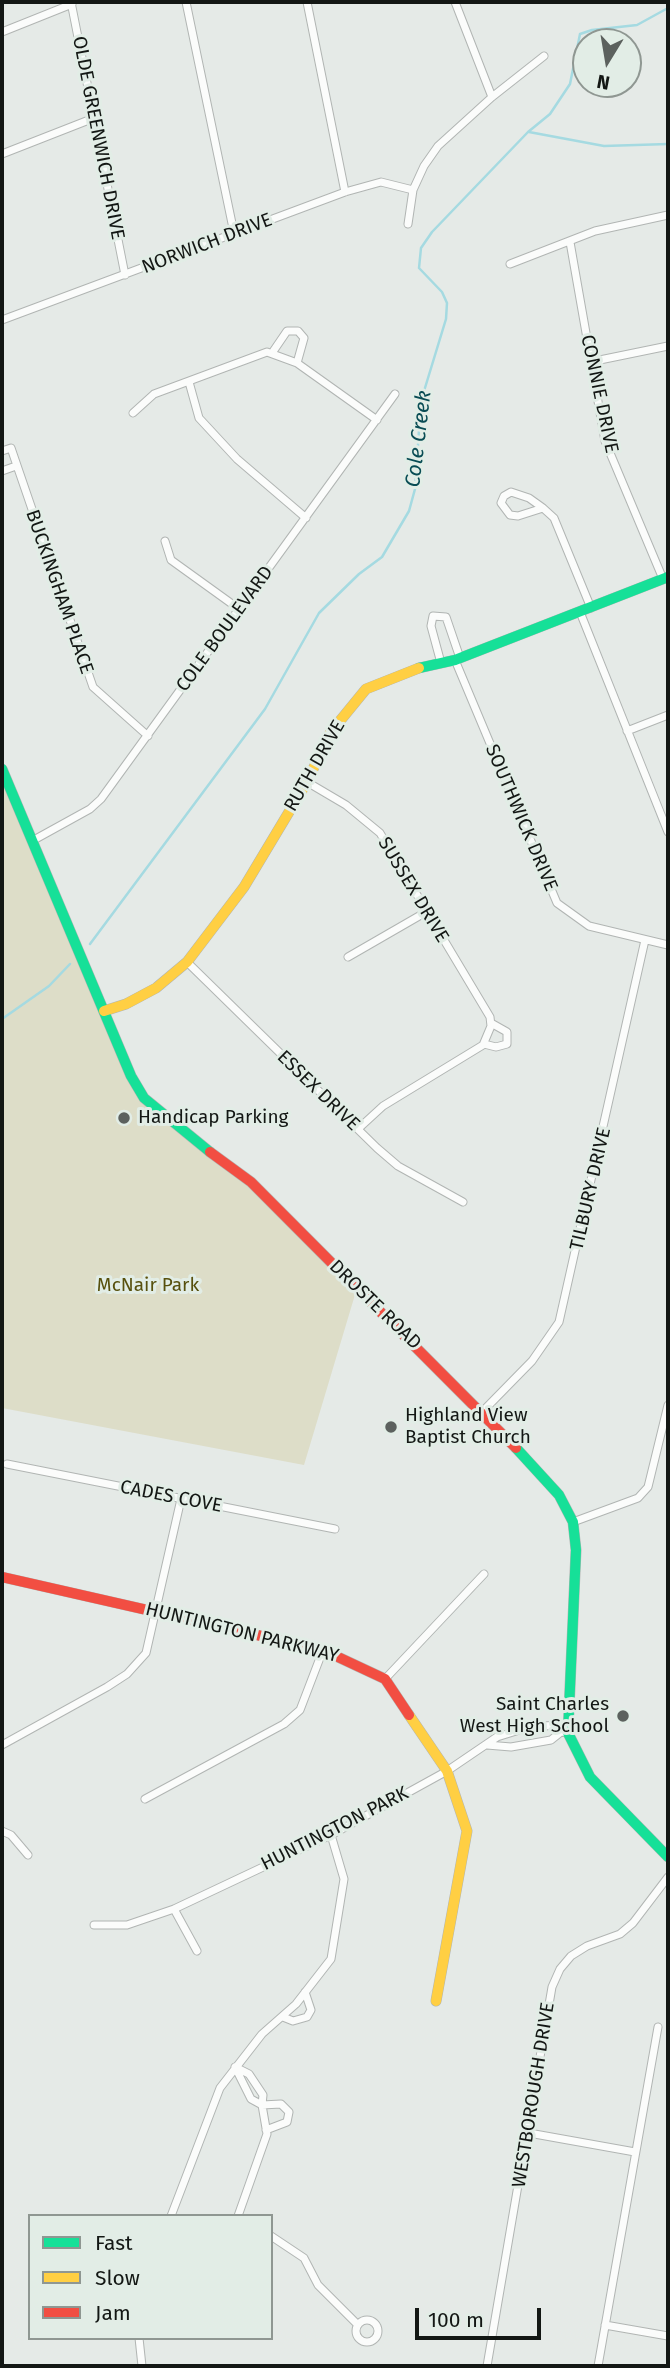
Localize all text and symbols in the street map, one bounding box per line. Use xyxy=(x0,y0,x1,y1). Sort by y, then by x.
north arrow xyxy=(572,28,642,98)
street label: OLDE GREENWICH DRIVE xyxy=(67,34,129,242)
text: N xyxy=(595,70,612,95)
street label: NORWICH DRIVE xyxy=(139,209,275,279)
street label: CONNIE DRIVE xyxy=(575,333,623,455)
water label: Cole Creek xyxy=(401,389,437,489)
street label: BUCKINGHAM PLACE xyxy=(20,507,98,677)
street label: COLE BOULEVARD xyxy=(172,562,278,696)
street label: RUTH DRIVE xyxy=(280,716,350,816)
street label: SOUTHWICK DRIVE xyxy=(480,741,562,895)
street label: SUSSEX DRIVE xyxy=(373,833,453,947)
street label: ESSEX DRIVE xyxy=(272,1046,364,1136)
place label: Handicap Parking xyxy=(138,1107,288,1129)
marker: Handicap Parking xyxy=(116,1110,132,1126)
street label: TILBURY DRIVE xyxy=(566,1125,616,1253)
street label: DROSTE ROAD xyxy=(324,1255,426,1355)
park label: McNair Park xyxy=(97,1275,199,1297)
place label: Highland View Baptist Church xyxy=(405,1405,531,1449)
marker: Highland View Baptist Church xyxy=(383,1419,399,1435)
street label: CADES COVE xyxy=(118,1476,224,1518)
street label: HUNTINGTON PARKWAY xyxy=(143,1598,341,1668)
place label: Saint Charles West High School xyxy=(460,1694,609,1738)
marker: Saint Charles West High School xyxy=(615,1708,631,1724)
street label: HUNTINGTON PARK xyxy=(258,1782,412,1876)
street label: WESTBOROUGH DRIVE xyxy=(508,2001,560,2189)
legend xyxy=(28,2214,273,2340)
text: Fast xyxy=(95,2230,133,2256)
text: Slow xyxy=(95,2265,140,2291)
scale bar xyxy=(418,2294,544,2338)
text: Jam xyxy=(95,2300,131,2326)
text: 100 m xyxy=(428,2307,484,2333)

